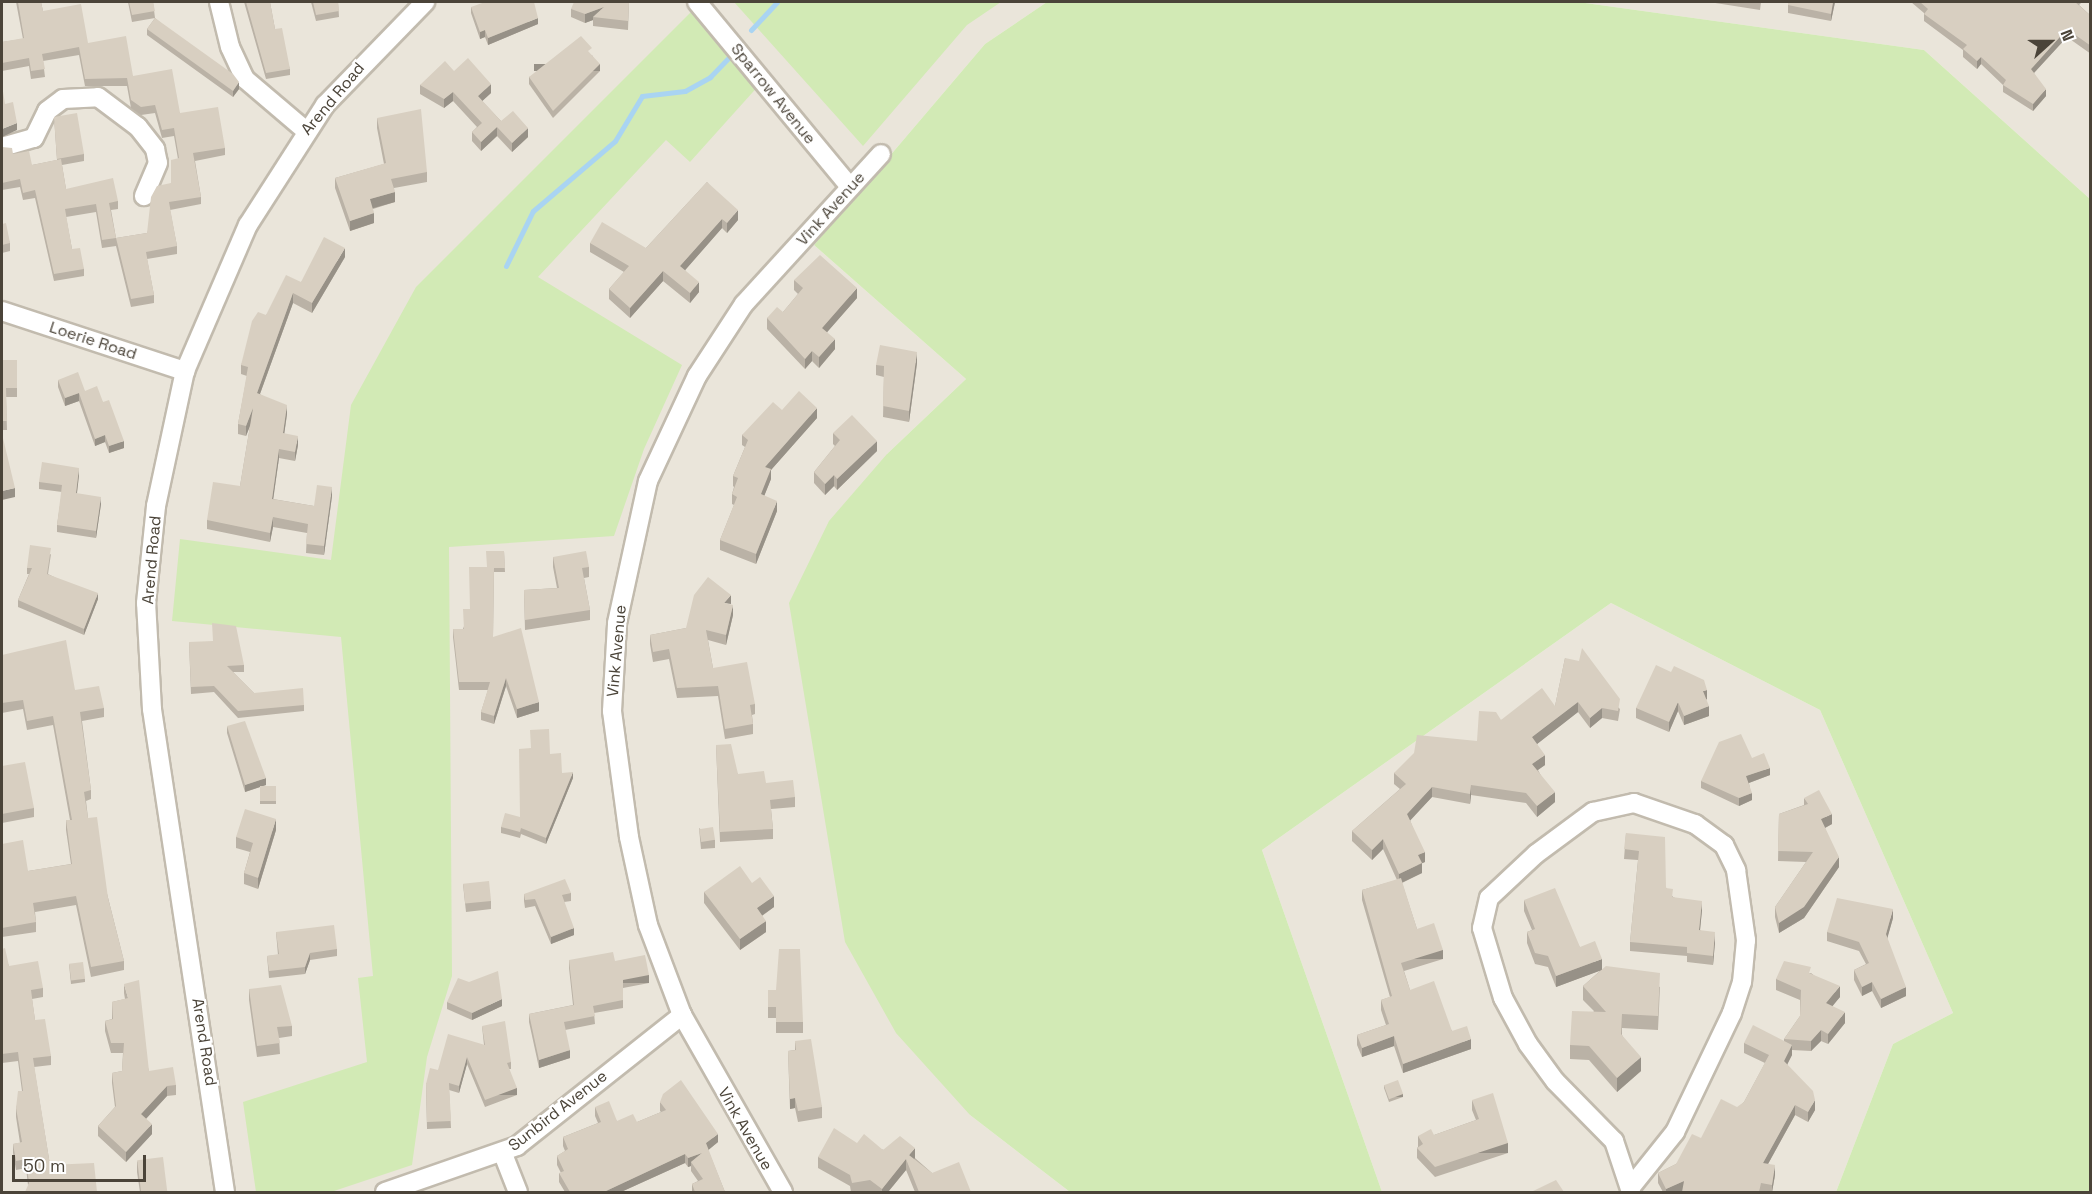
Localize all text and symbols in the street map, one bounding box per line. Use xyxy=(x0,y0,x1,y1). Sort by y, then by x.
north arrow xyxy=(2020,12,2080,72)
text: N xyxy=(2056,27,2079,44)
street label: Sparrow Avenue xyxy=(726,40,820,148)
street label: Arend Road xyxy=(297,59,369,139)
street label: Vink Avenue xyxy=(793,168,869,250)
street label: Loerie Road xyxy=(47,318,139,364)
street label: Arend Road xyxy=(139,515,165,605)
street label: Vink Avenue xyxy=(603,604,631,698)
street label: Arend Road xyxy=(188,997,220,1087)
street label: Sunbird Avenue xyxy=(505,1066,611,1156)
street label: Vink Avenue xyxy=(713,1084,777,1174)
scale bar xyxy=(15,1143,148,1181)
text: 50 m xyxy=(23,1154,65,1177)

